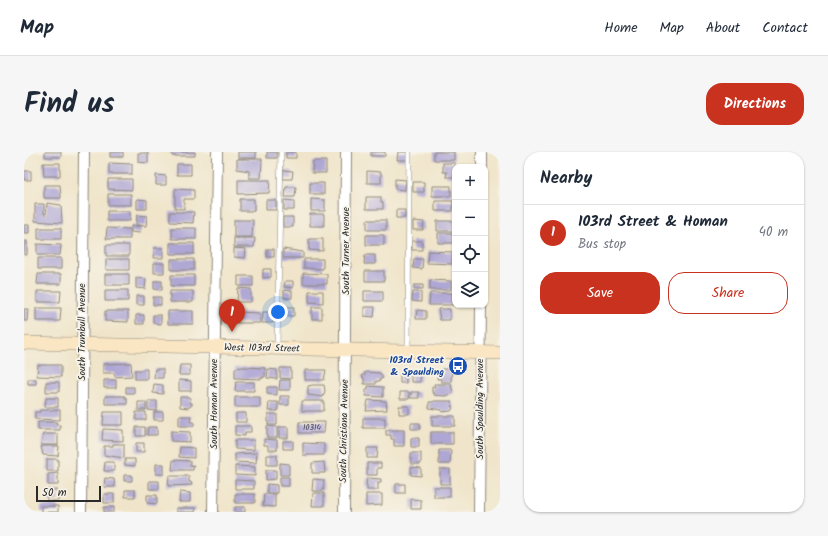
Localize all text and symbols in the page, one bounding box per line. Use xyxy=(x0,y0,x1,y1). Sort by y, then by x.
text: Map xyxy=(20,13,54,43)
text: Home xyxy=(604,17,638,39)
text: Map xyxy=(660,17,684,39)
text: About xyxy=(706,17,740,39)
text: Contact xyxy=(762,17,808,39)
text: Find us xyxy=(24,82,115,127)
button: Directions xyxy=(706,83,804,125)
map controls xyxy=(452,164,488,308)
button: + xyxy=(452,164,488,200)
text: Nearby xyxy=(540,165,592,192)
button: − xyxy=(452,200,488,236)
street label: South Turner Avenue xyxy=(338,207,354,295)
text: 103rd Street & Homan xyxy=(578,210,728,234)
text: 1 xyxy=(551,222,555,243)
text: 40 m xyxy=(759,222,788,243)
text: Bus stop xyxy=(578,234,626,255)
button: locate xyxy=(452,236,488,272)
button: layers xyxy=(452,272,488,308)
button: Save xyxy=(540,272,660,314)
button: Share xyxy=(668,272,788,314)
street label: South Trumbull Avenue xyxy=(74,283,90,381)
pin: 1 xyxy=(219,299,245,332)
your location xyxy=(268,302,288,322)
street label: West 103rd Street xyxy=(224,339,300,357)
place label: 103rd Street & Spaulding xyxy=(390,352,444,380)
bus stop icon: 103rd Street & Spaulding xyxy=(447,355,469,377)
street label: South Homan Avenue xyxy=(206,358,222,449)
street label: South Spaulding Avenue xyxy=(472,358,488,459)
street label: South Christiana Avenue xyxy=(335,379,353,483)
house number: 10314 xyxy=(303,421,322,434)
scale bar xyxy=(36,484,101,503)
text: 50 m xyxy=(42,484,67,502)

